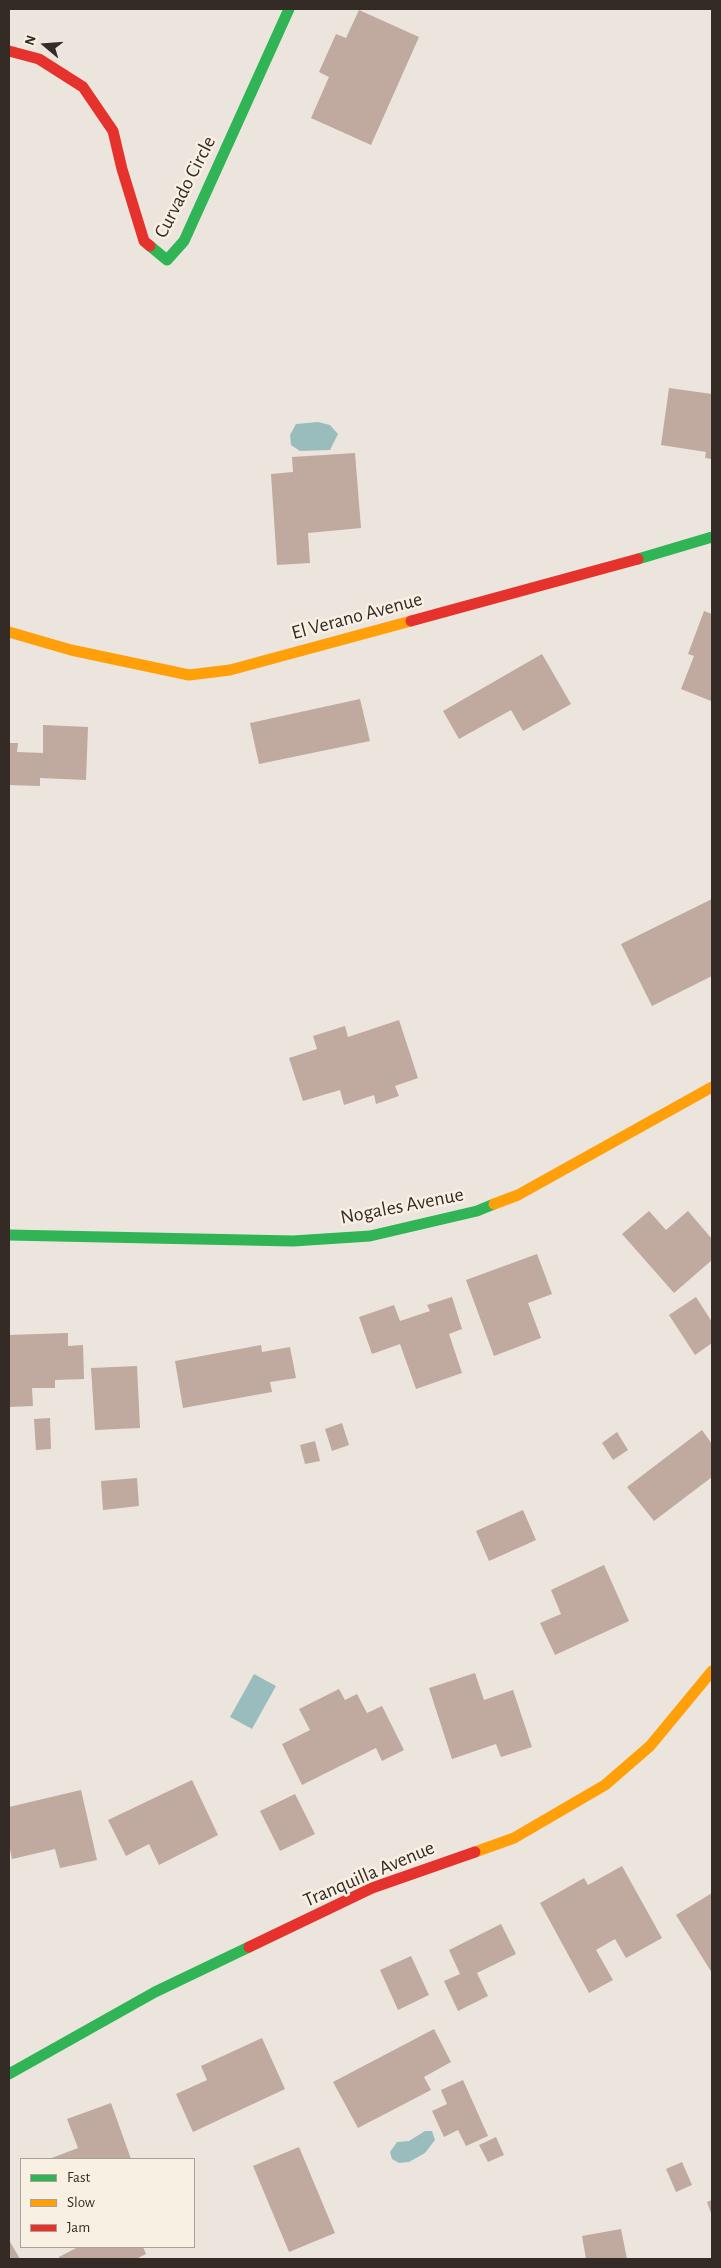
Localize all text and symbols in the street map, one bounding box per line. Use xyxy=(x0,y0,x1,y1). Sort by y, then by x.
north arrow xyxy=(20,20,70,70)
text: N xyxy=(23,34,39,47)
street label: Curvado Circle xyxy=(149,132,221,242)
street label: El Verano Avenue xyxy=(289,587,425,645)
street label: Nogales Avenue xyxy=(338,1182,466,1230)
street label: Tranquilla Avenue xyxy=(300,1836,438,1912)
legend xyxy=(20,2158,195,2248)
text: Fast xyxy=(67,2170,90,2185)
text: Slow xyxy=(67,2195,95,2210)
text: Jam xyxy=(67,2220,90,2235)

